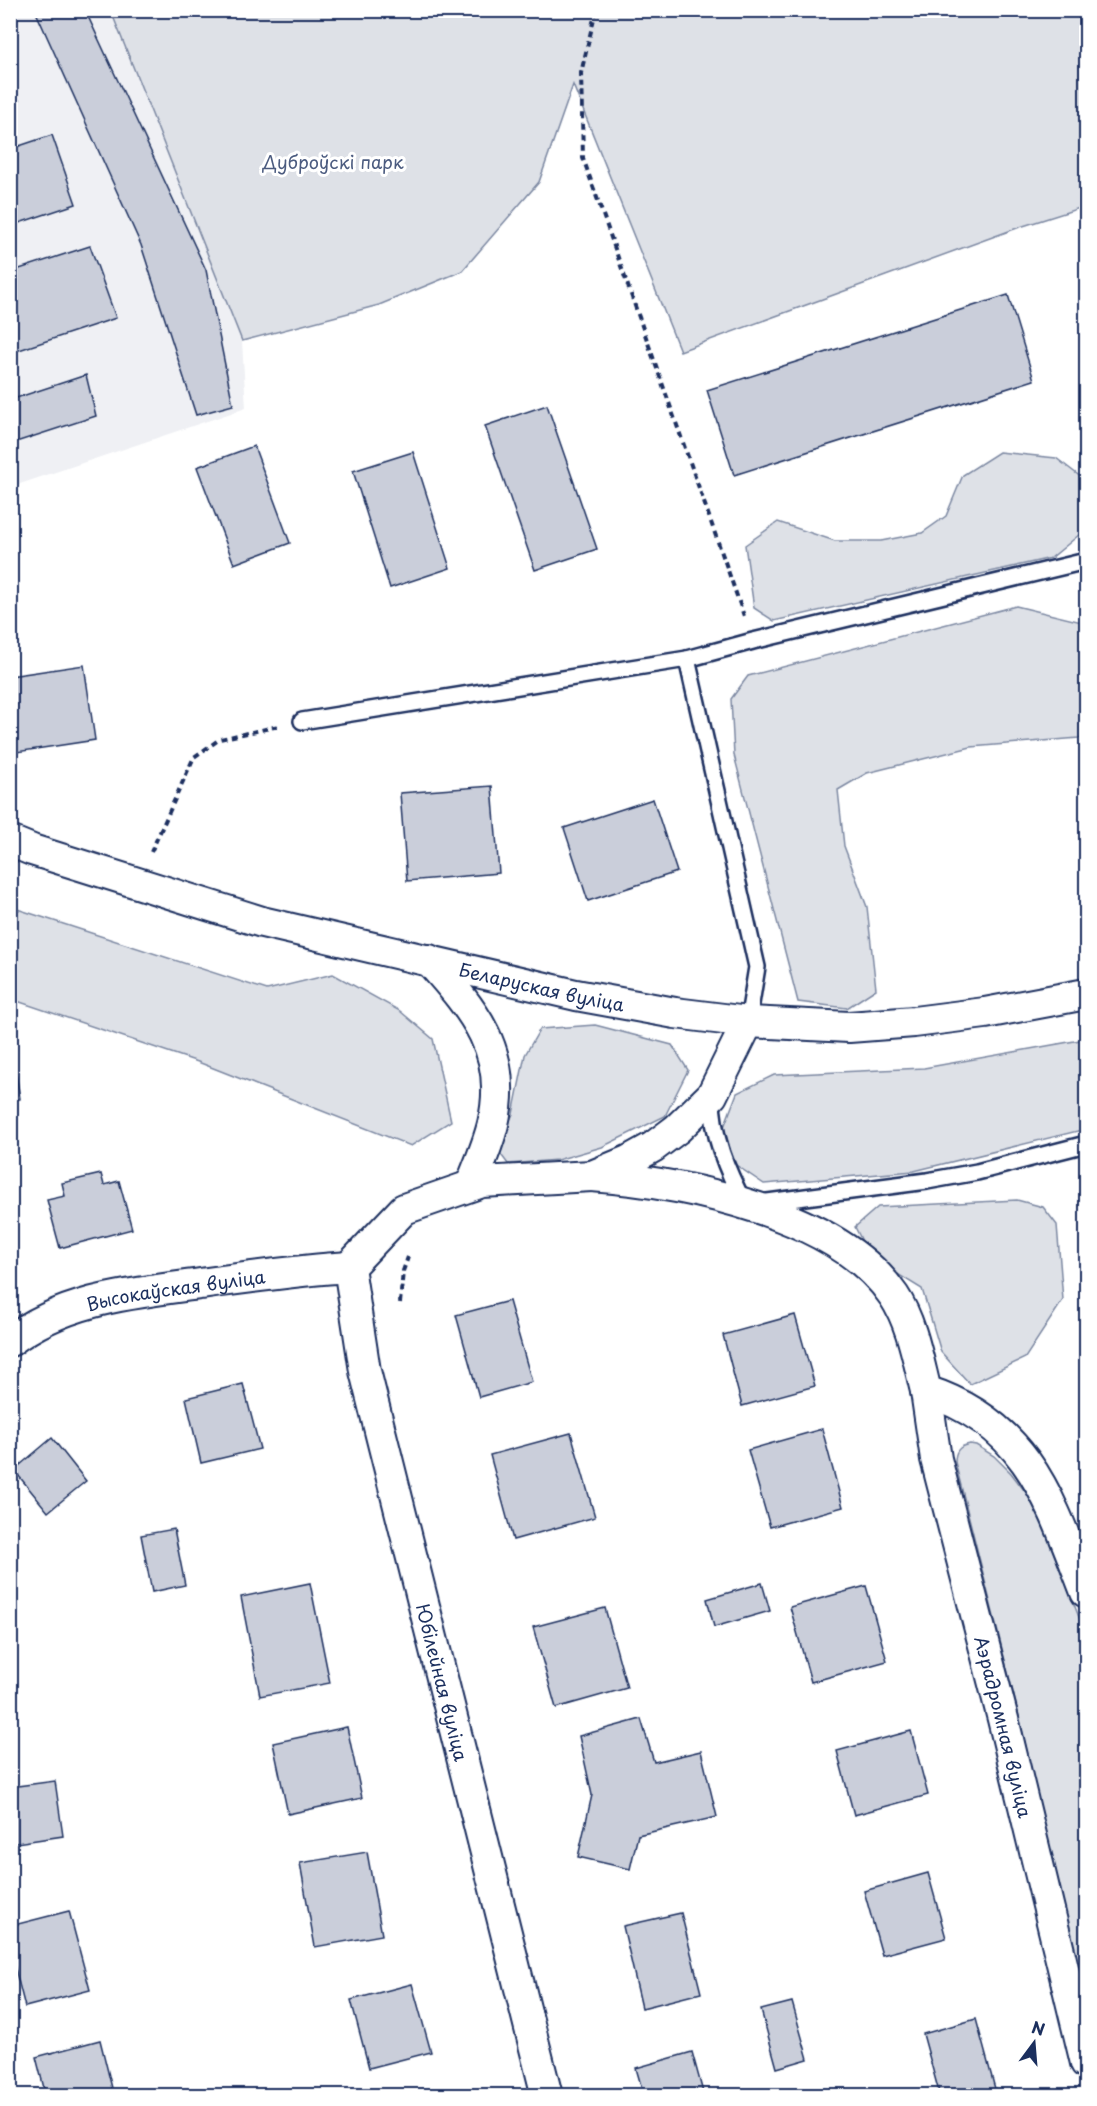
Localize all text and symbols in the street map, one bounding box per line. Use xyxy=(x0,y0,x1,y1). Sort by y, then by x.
park label: Дуброўскі парк xyxy=(261,148,404,175)
street label: Беларуская вуліца xyxy=(457,955,627,1017)
street label: Высокаўская вуліца xyxy=(83,1262,267,1317)
street label: Юбілейная вуліца xyxy=(410,1600,476,1764)
street label: Аэрадромная вуліца xyxy=(969,1633,1040,1820)
north arrow xyxy=(1004,2013,1064,2073)
text: N xyxy=(1029,2014,1048,2041)

